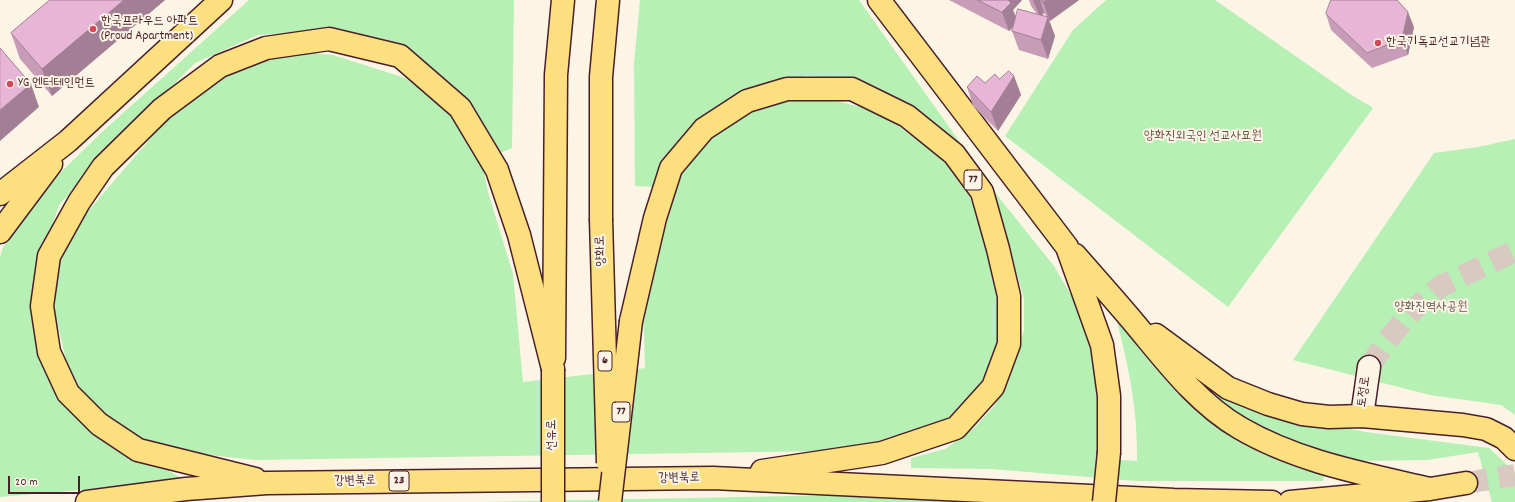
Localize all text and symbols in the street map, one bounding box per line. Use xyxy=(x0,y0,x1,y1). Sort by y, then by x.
place label: 한국프라우드 아파트 (Proud Apartment) xyxy=(101,14,198,45)
marker: 한국프라우드 아파트 (Proud Apartment) xyxy=(88,24,98,34)
place label: 한국기독교선교기념관 xyxy=(1386,35,1491,51)
marker: 한국기독교선교기념관 xyxy=(1373,38,1383,48)
place label: YG 엔터테인먼트 xyxy=(18,76,95,92)
marker: YG 엔터테인먼트 xyxy=(5,79,15,89)
park label: 양화진외국인 선교사묘원 xyxy=(1144,129,1262,145)
road number: 77 xyxy=(964,170,982,190)
street label: 양화로 xyxy=(594,235,610,267)
park label: 양화진역사공원 xyxy=(1394,300,1468,316)
road number: 6 xyxy=(598,351,612,371)
street label: 토정로 xyxy=(1355,375,1375,409)
road number: 77 xyxy=(612,402,630,422)
street label: 선유로 xyxy=(545,419,561,451)
scale bar xyxy=(10,468,82,494)
road number: 23 xyxy=(389,471,409,491)
street label: 강변북로 xyxy=(658,471,700,487)
text: 20 m xyxy=(15,474,38,491)
street label: 강변북로 xyxy=(334,474,376,490)

